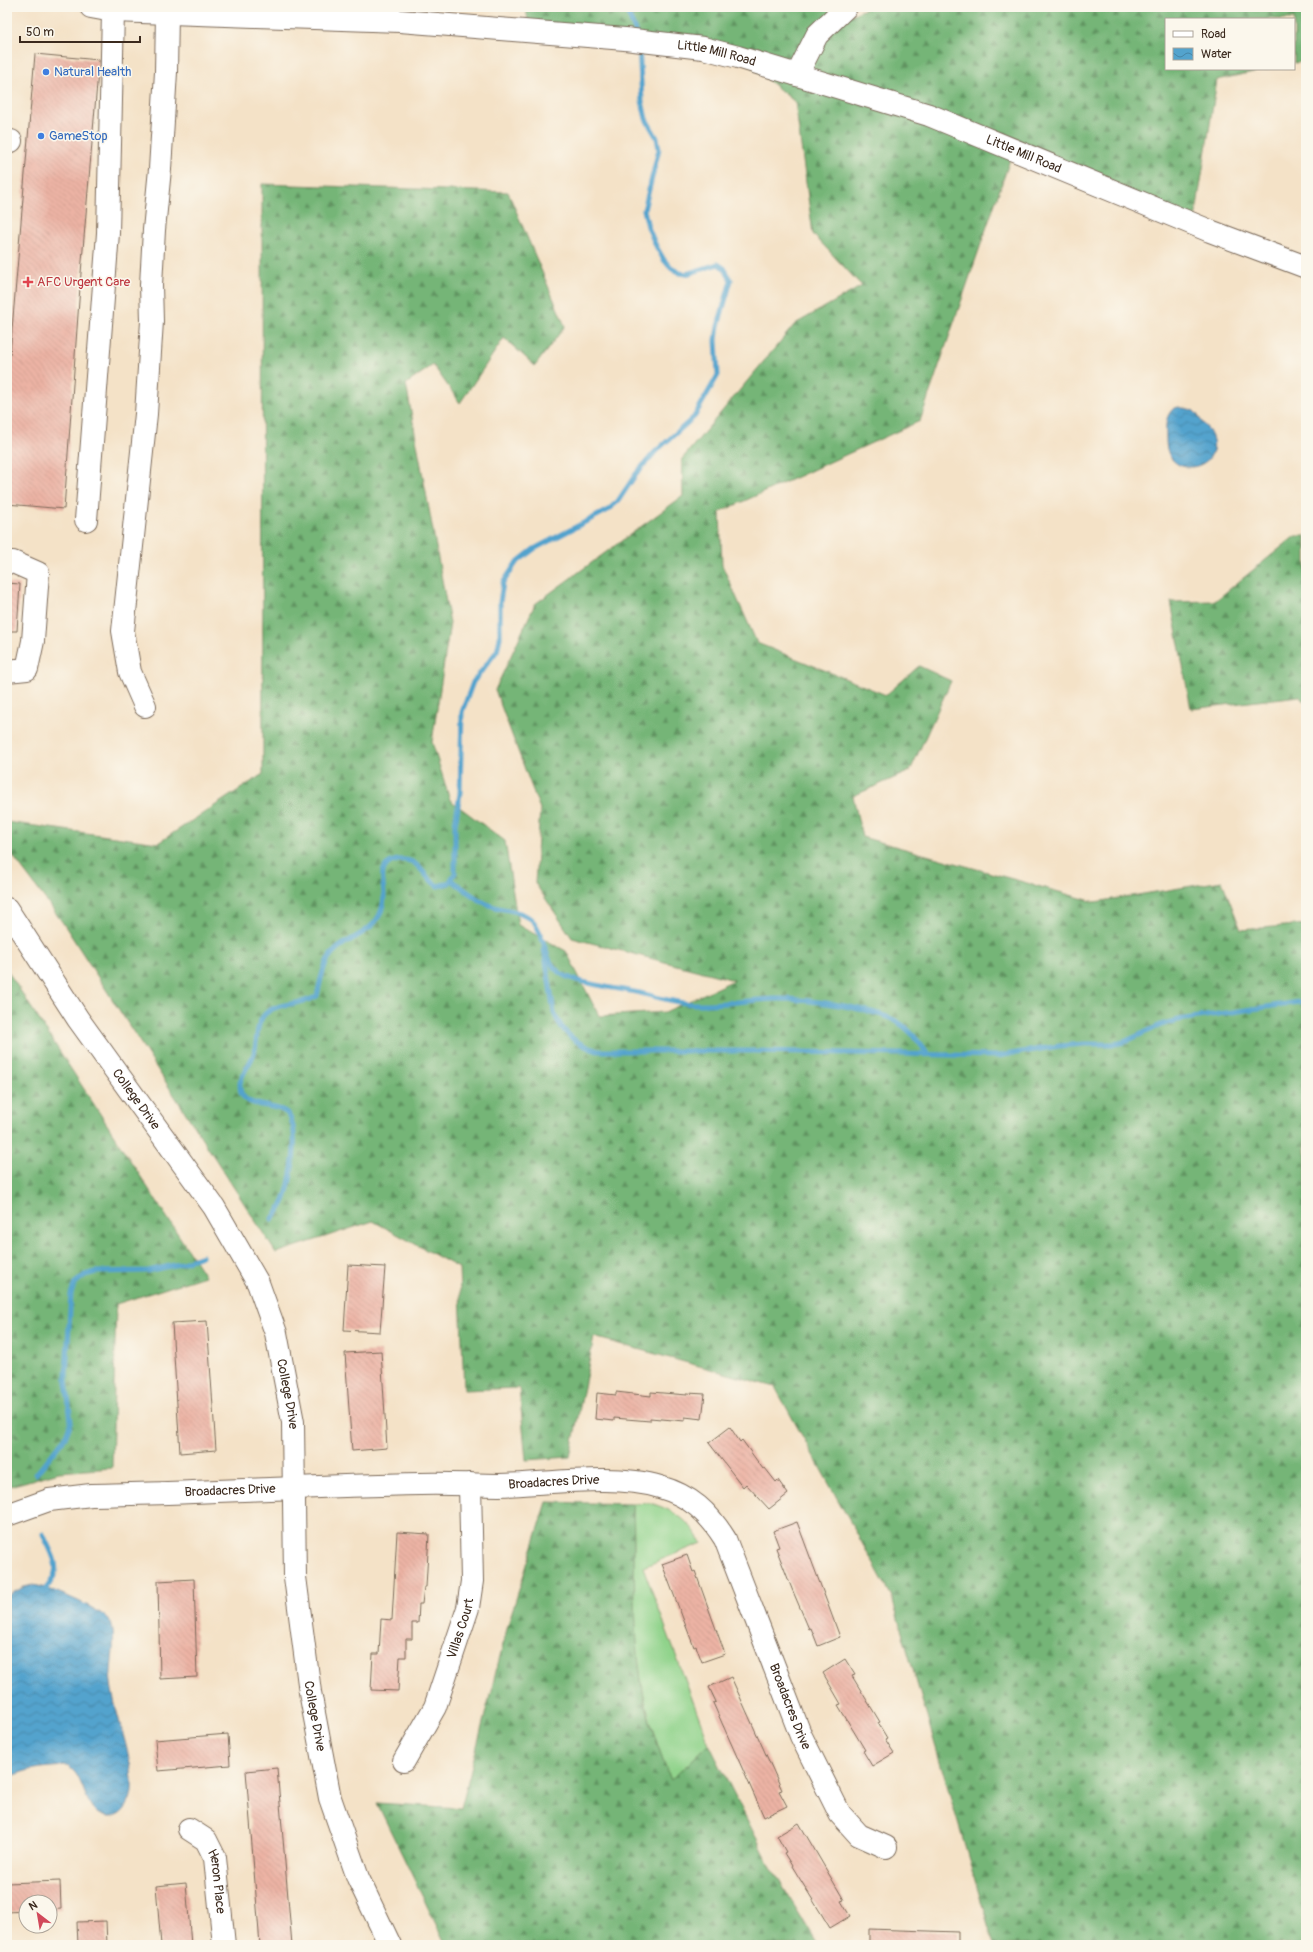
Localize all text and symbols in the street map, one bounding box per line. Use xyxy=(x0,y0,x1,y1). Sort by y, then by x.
scale bar xyxy=(20,18,140,44)
legend xyxy=(1165,18,1295,70)
text: 50 m xyxy=(26,25,54,40)
text: Road xyxy=(1201,27,1226,42)
street label: Little Mill Road xyxy=(676,37,758,70)
text: Water xyxy=(1201,47,1232,62)
place label: Natural Health xyxy=(54,64,131,80)
marker: Natural Health xyxy=(41,67,51,77)
place label: GameStop xyxy=(49,128,108,144)
marker: GameStop xyxy=(36,131,46,141)
street label: Little Mill Road xyxy=(984,131,1064,177)
place label: AFC Urgent Care xyxy=(37,274,131,290)
marker: AFC Urgent Care xyxy=(22,276,34,288)
street label: College Drive xyxy=(109,1066,164,1133)
street label: College Drive xyxy=(273,1357,301,1430)
street label: Broadacres Drive xyxy=(508,1472,600,1493)
street label: Broadacres Drive xyxy=(184,1481,276,1500)
street label: Villas Court xyxy=(444,1597,477,1661)
street label: Broadacres Drive xyxy=(766,1661,815,1753)
street label: College Drive xyxy=(301,1680,329,1753)
street label: Heron Place xyxy=(204,1847,229,1915)
north arrow xyxy=(18,1894,58,1934)
text: N xyxy=(27,1898,40,1913)

